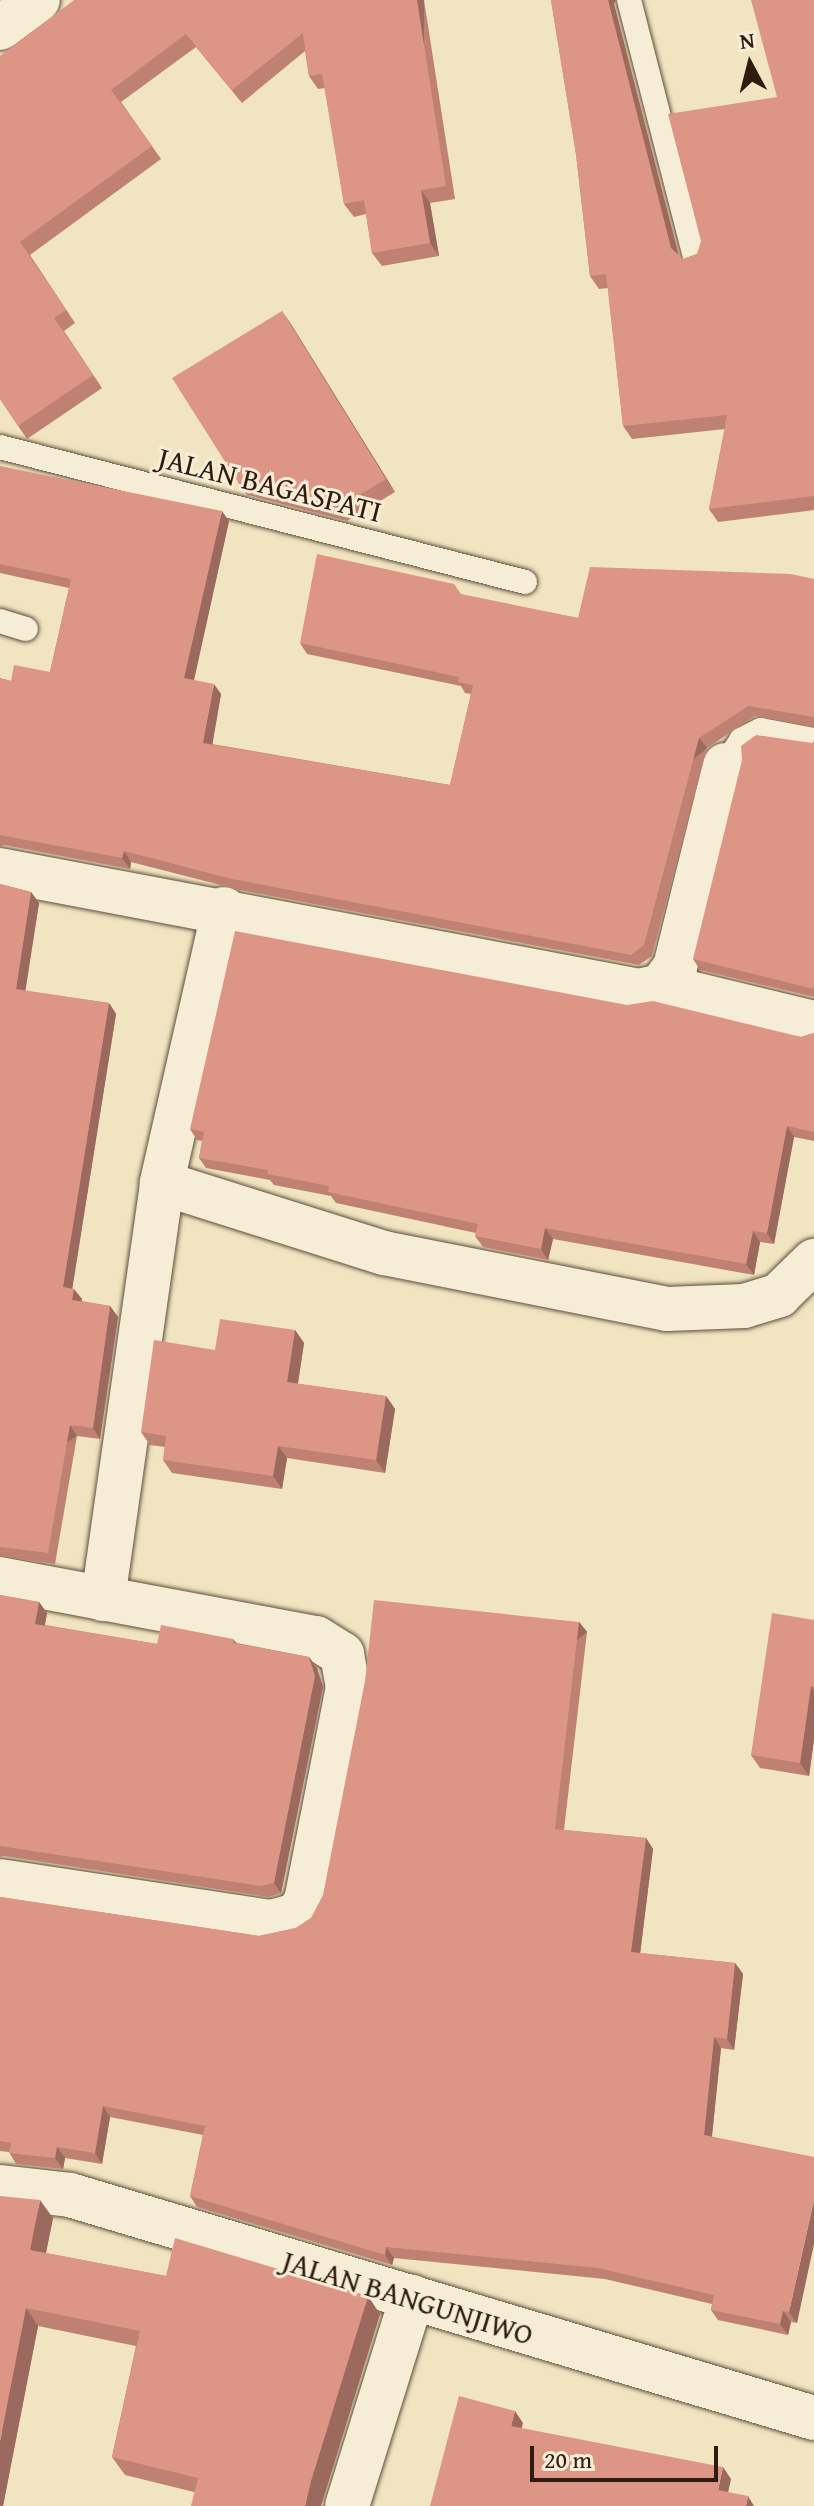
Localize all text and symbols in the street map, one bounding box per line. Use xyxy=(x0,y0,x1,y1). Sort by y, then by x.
text: N xyxy=(738,23,756,57)
north arrow xyxy=(710,24,790,104)
street label: JALAN BAGASPATI xyxy=(155,439,385,529)
street label: JALAN BANGUNJIWO xyxy=(278,2242,538,2352)
scale bar xyxy=(534,2430,722,2480)
text: 20 m xyxy=(544,2442,592,2477)

